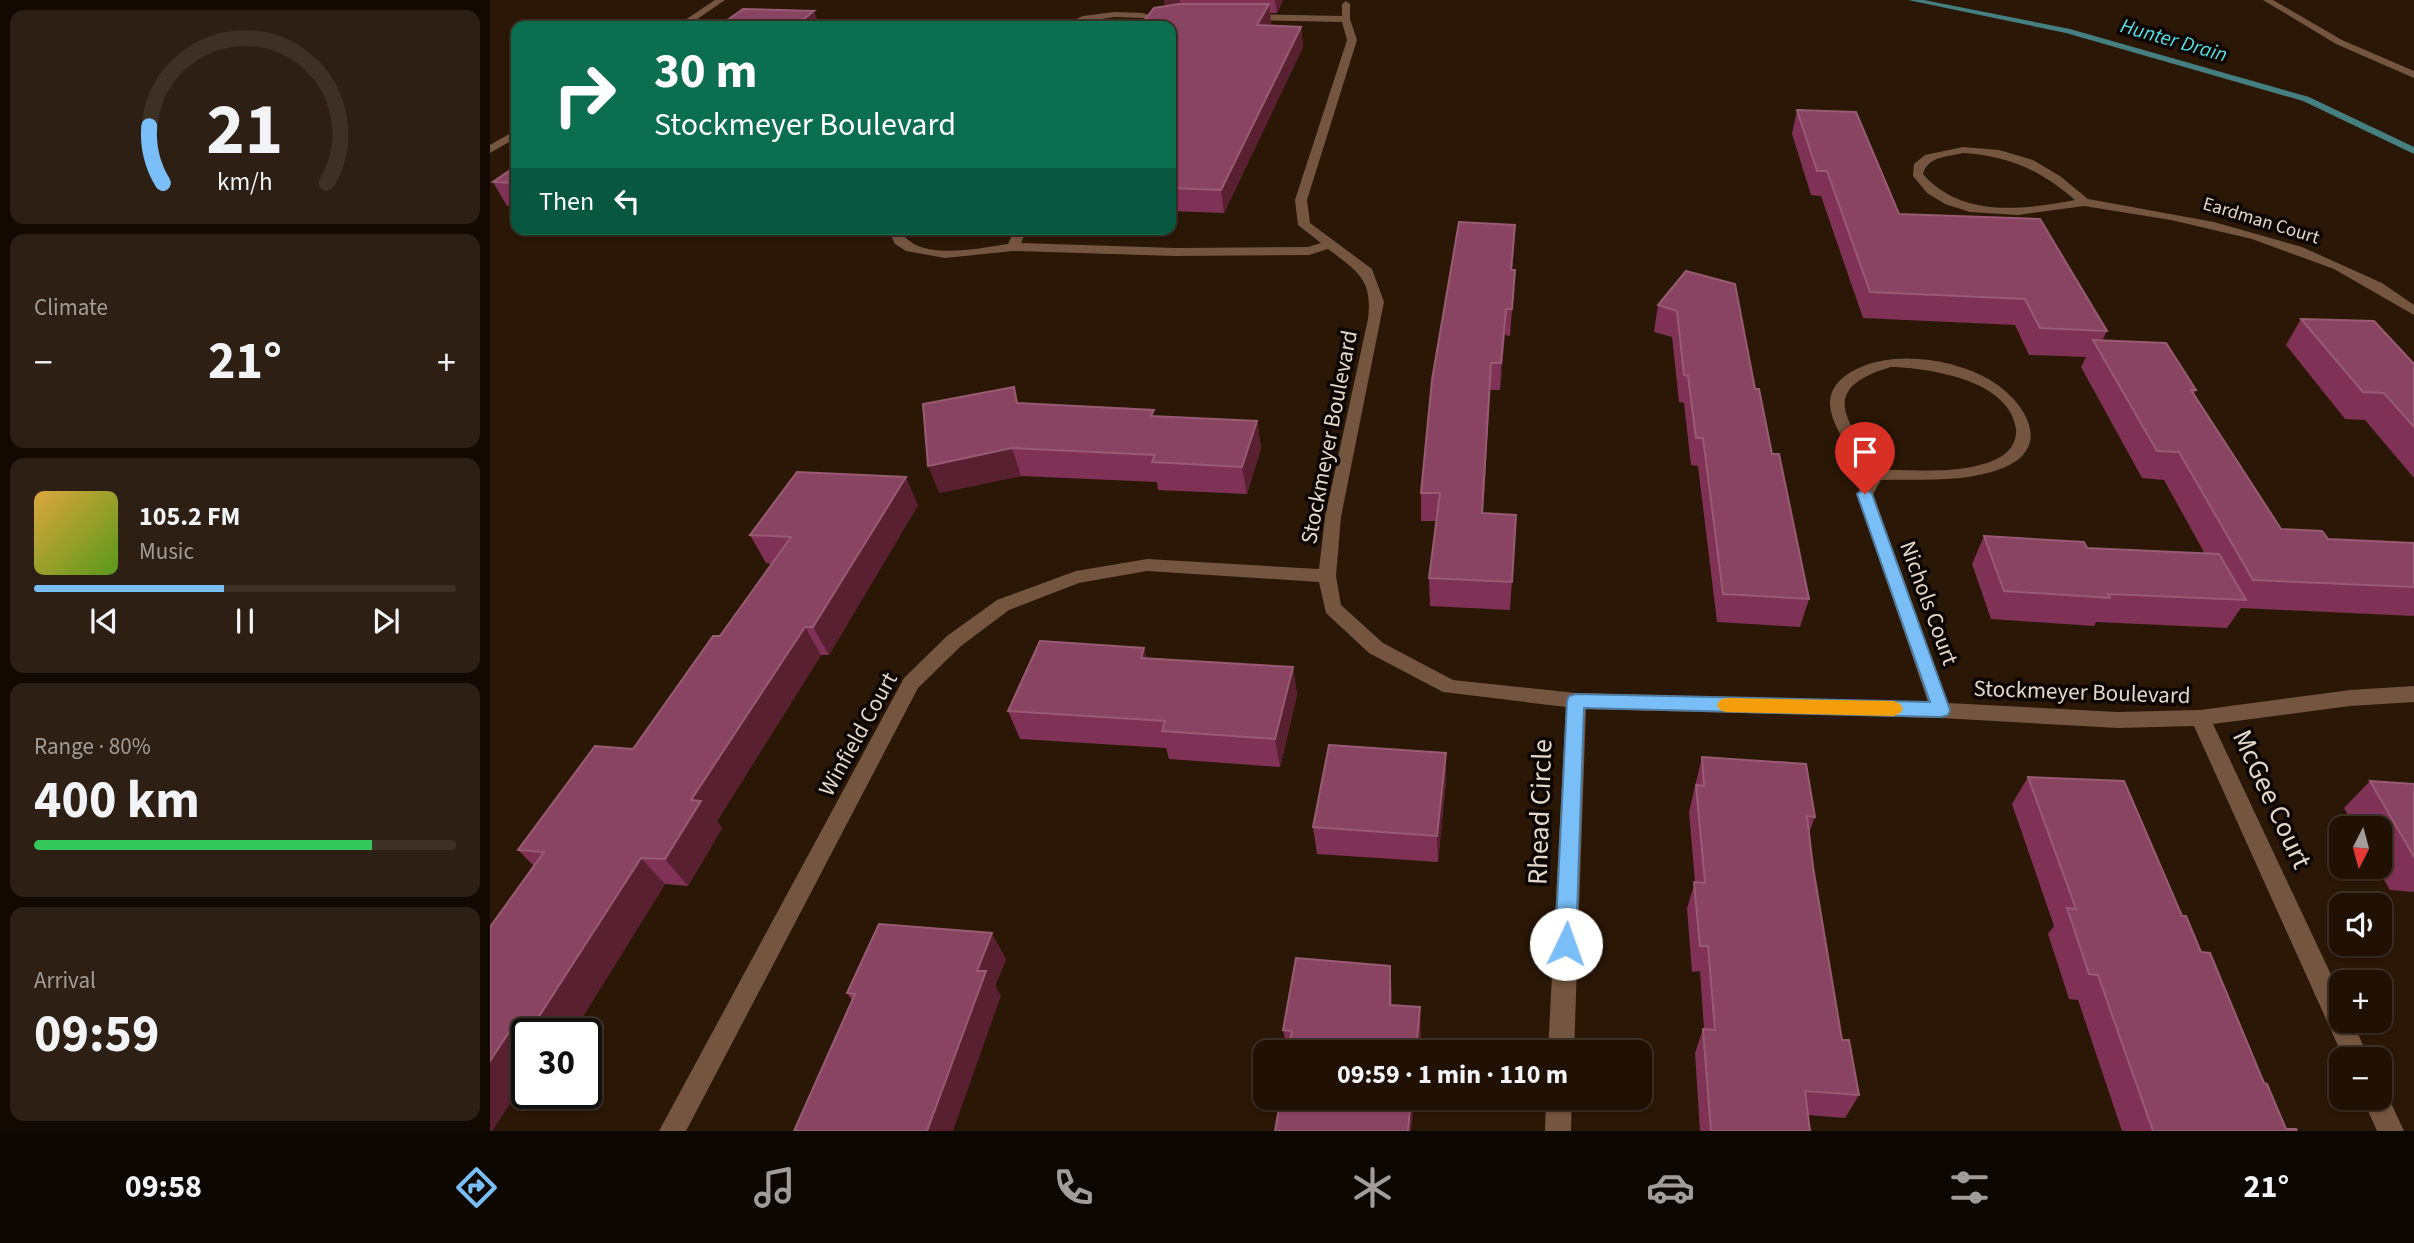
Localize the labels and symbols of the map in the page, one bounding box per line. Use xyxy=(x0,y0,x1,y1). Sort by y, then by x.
water label: Hunter Drain xyxy=(2117,10,2231,70)
street label: Eardman Court xyxy=(2199,190,2323,252)
street label: Stockmeyer Boulevard xyxy=(1292,327,1366,547)
pin xyxy=(1835,422,1895,494)
street label: Nichols Court xyxy=(1891,536,1967,670)
street label: Winfield Court xyxy=(810,666,906,802)
street label: Stockmeyer Boulevard xyxy=(1973,672,2191,712)
street label: McGee Court xyxy=(2222,723,2322,876)
street label: Rhead Circle xyxy=(1517,738,1563,886)
north arrow xyxy=(2329,816,2392,878)
position arrow xyxy=(1529,907,1603,981)
speed limit sign: 30 xyxy=(511,1018,602,1109)

